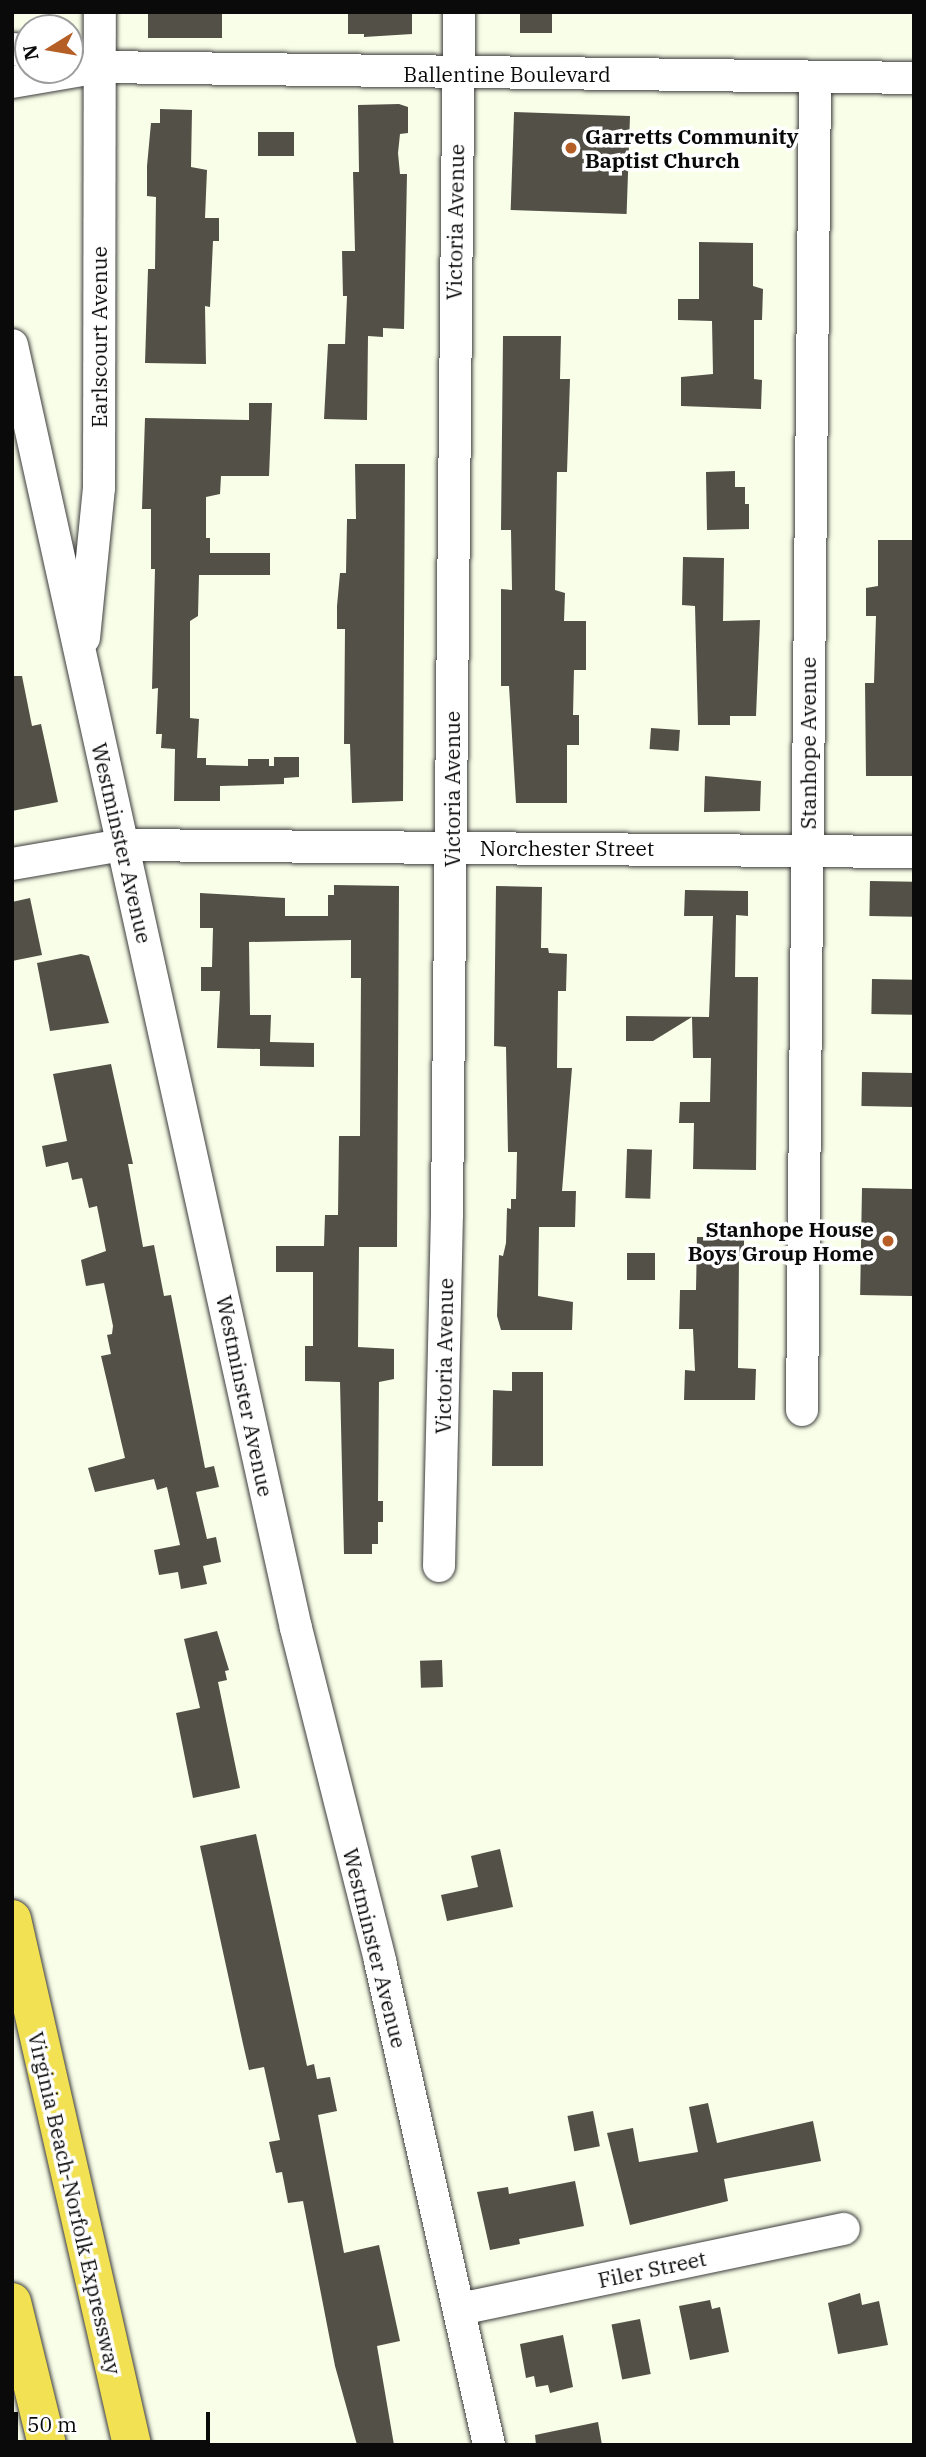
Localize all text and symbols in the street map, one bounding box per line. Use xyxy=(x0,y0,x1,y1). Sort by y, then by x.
north arrow xyxy=(14,14,84,84)
text: N xyxy=(17,43,44,62)
street label: Ballentine Boulevard xyxy=(403,61,611,87)
place label: Garretts Community Baptist Church xyxy=(585,123,798,173)
marker: Garretts Community Baptist Church xyxy=(563,140,579,156)
street label: Victoria Avenue xyxy=(441,144,469,300)
street label: Earlscourt Avenue xyxy=(86,246,112,428)
street label: Stanhope Avenue xyxy=(795,657,821,829)
street label: Victoria Avenue xyxy=(439,711,465,867)
street label: Westminster Avenue xyxy=(87,740,157,946)
street label: Norchester Street xyxy=(480,835,654,861)
place label: Stanhope House Boys Group Home xyxy=(688,1216,874,1266)
marker: Stanhope House Boys Group Home xyxy=(880,1233,896,1249)
street label: Victoria Avenue xyxy=(430,1278,458,1434)
street label: Westminster Avenue xyxy=(211,1293,279,1499)
street label: Westminster Avenue xyxy=(338,1846,412,2050)
street label: Virginia Beach-Norfolk Expressway xyxy=(23,2029,127,2377)
street label: Filer Street xyxy=(596,2245,708,2293)
scale bar xyxy=(18,2398,214,2442)
text: 50 m xyxy=(27,2410,77,2438)

